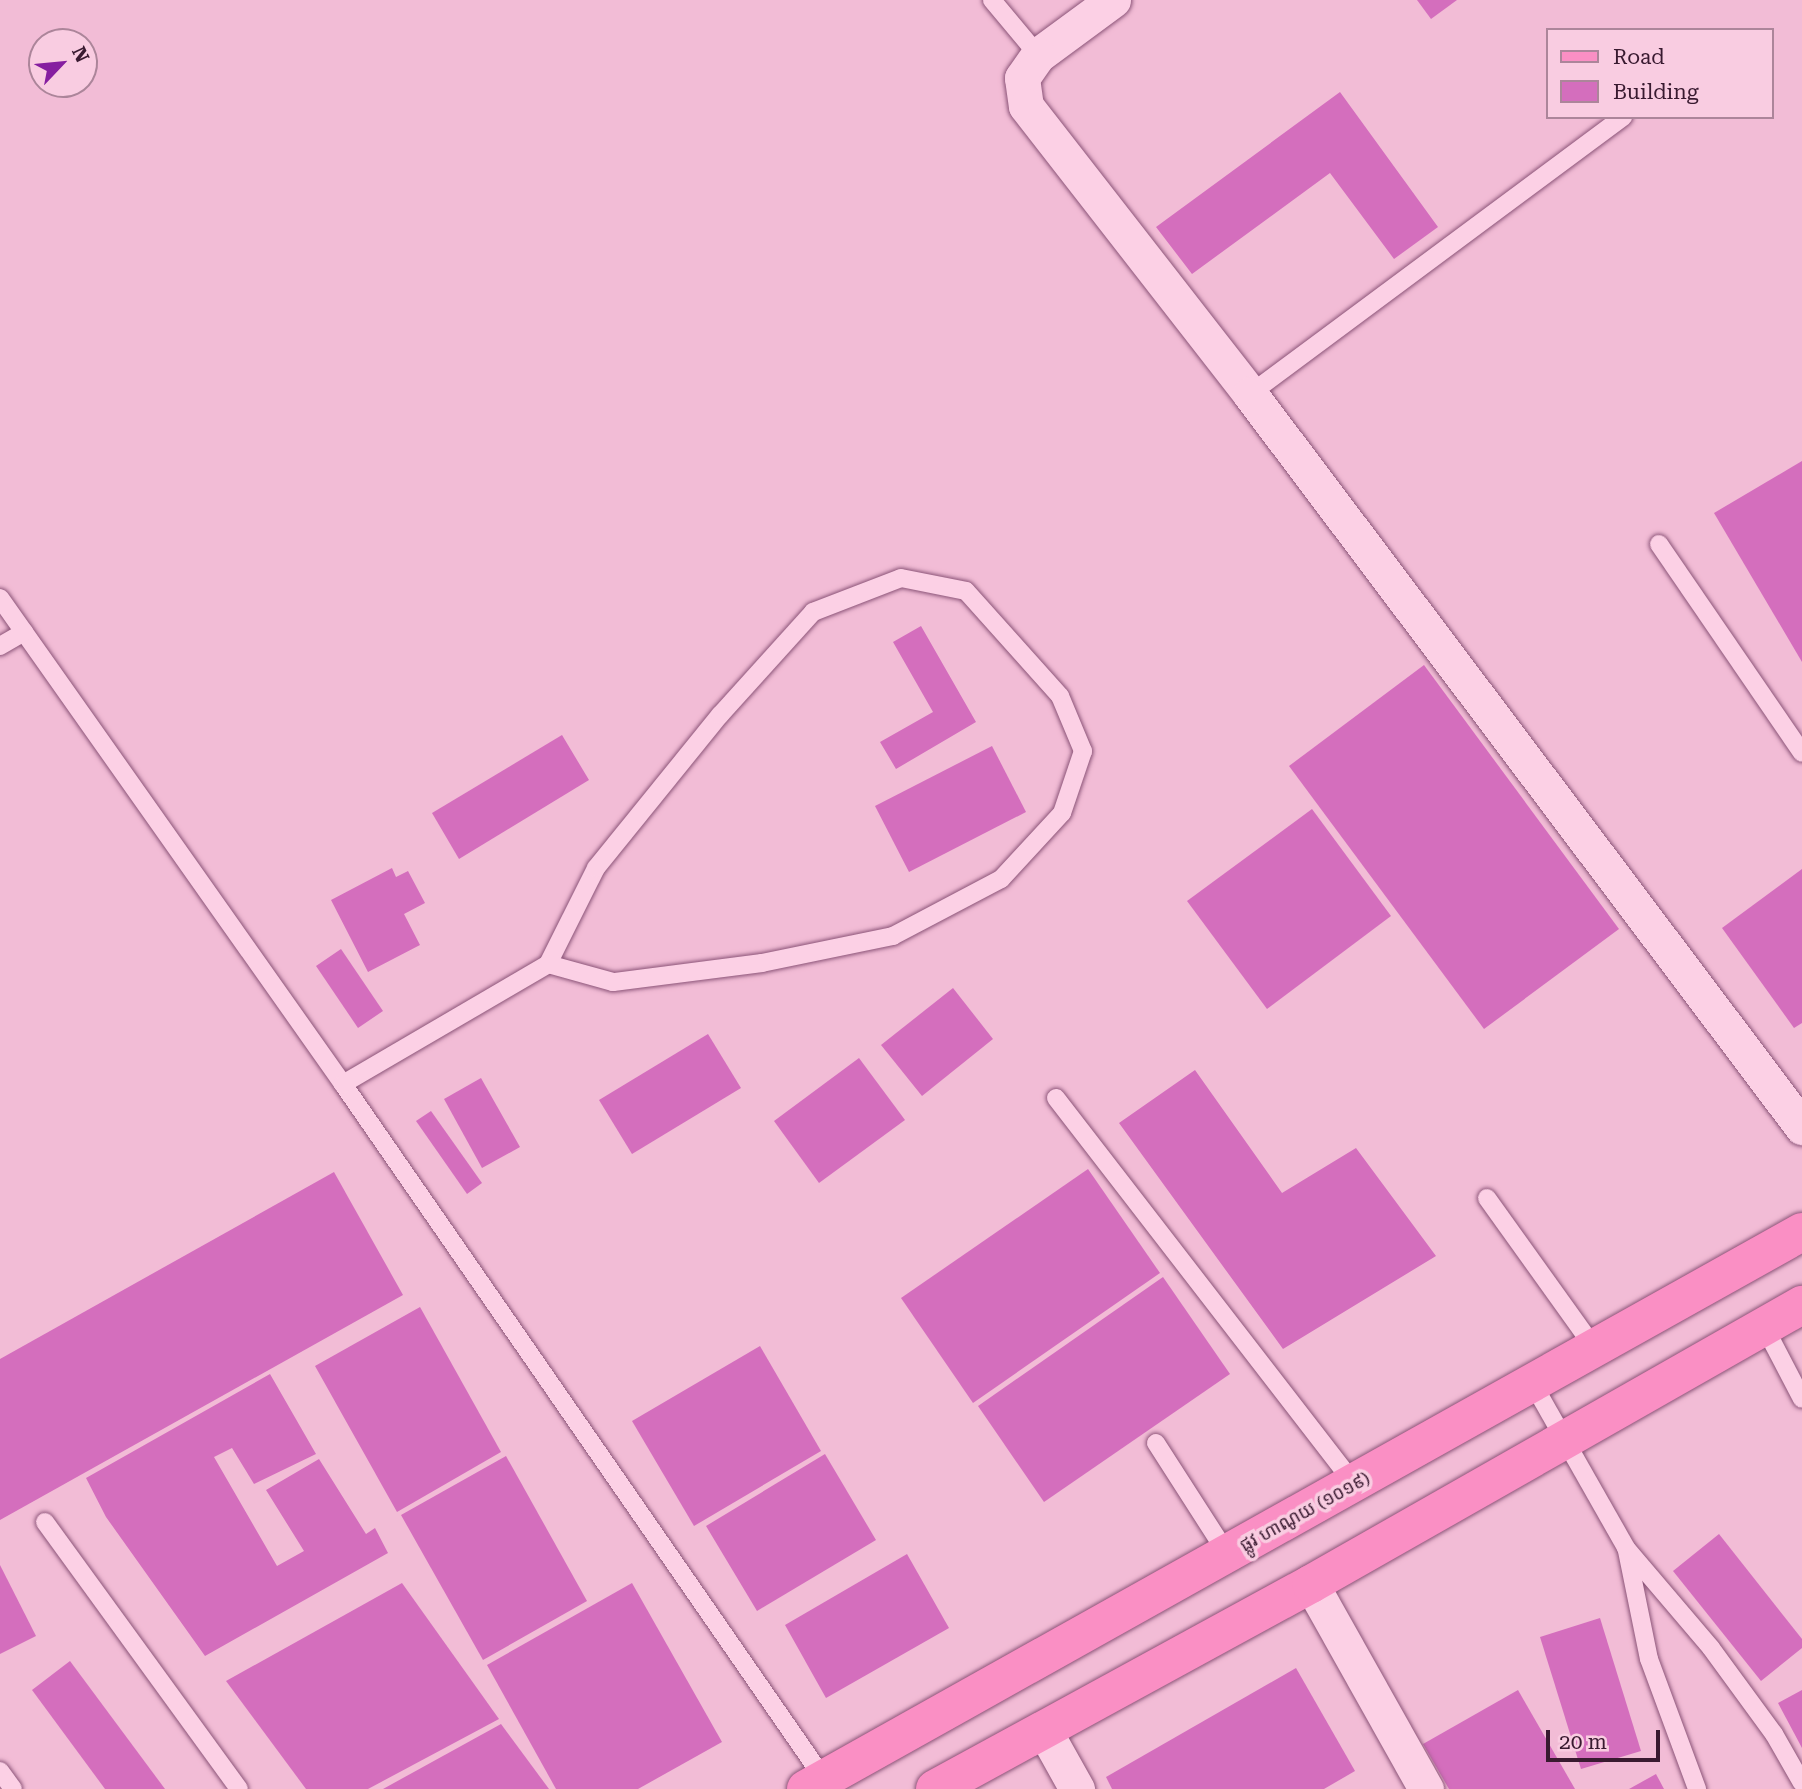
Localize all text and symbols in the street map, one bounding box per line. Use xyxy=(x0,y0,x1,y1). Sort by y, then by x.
north arrow xyxy=(28,28,98,98)
legend xyxy=(1546,28,1774,119)
text: N xyxy=(67,43,94,66)
text: Road xyxy=(1613,45,1665,69)
text: Building xyxy=(1613,80,1699,104)
street label: ផ្លូវ ហាណូយ (១០១៩) xyxy=(1236,1467,1374,1557)
scale bar xyxy=(1550,1716,1664,1760)
text: 20 m xyxy=(1559,1730,1607,1754)

